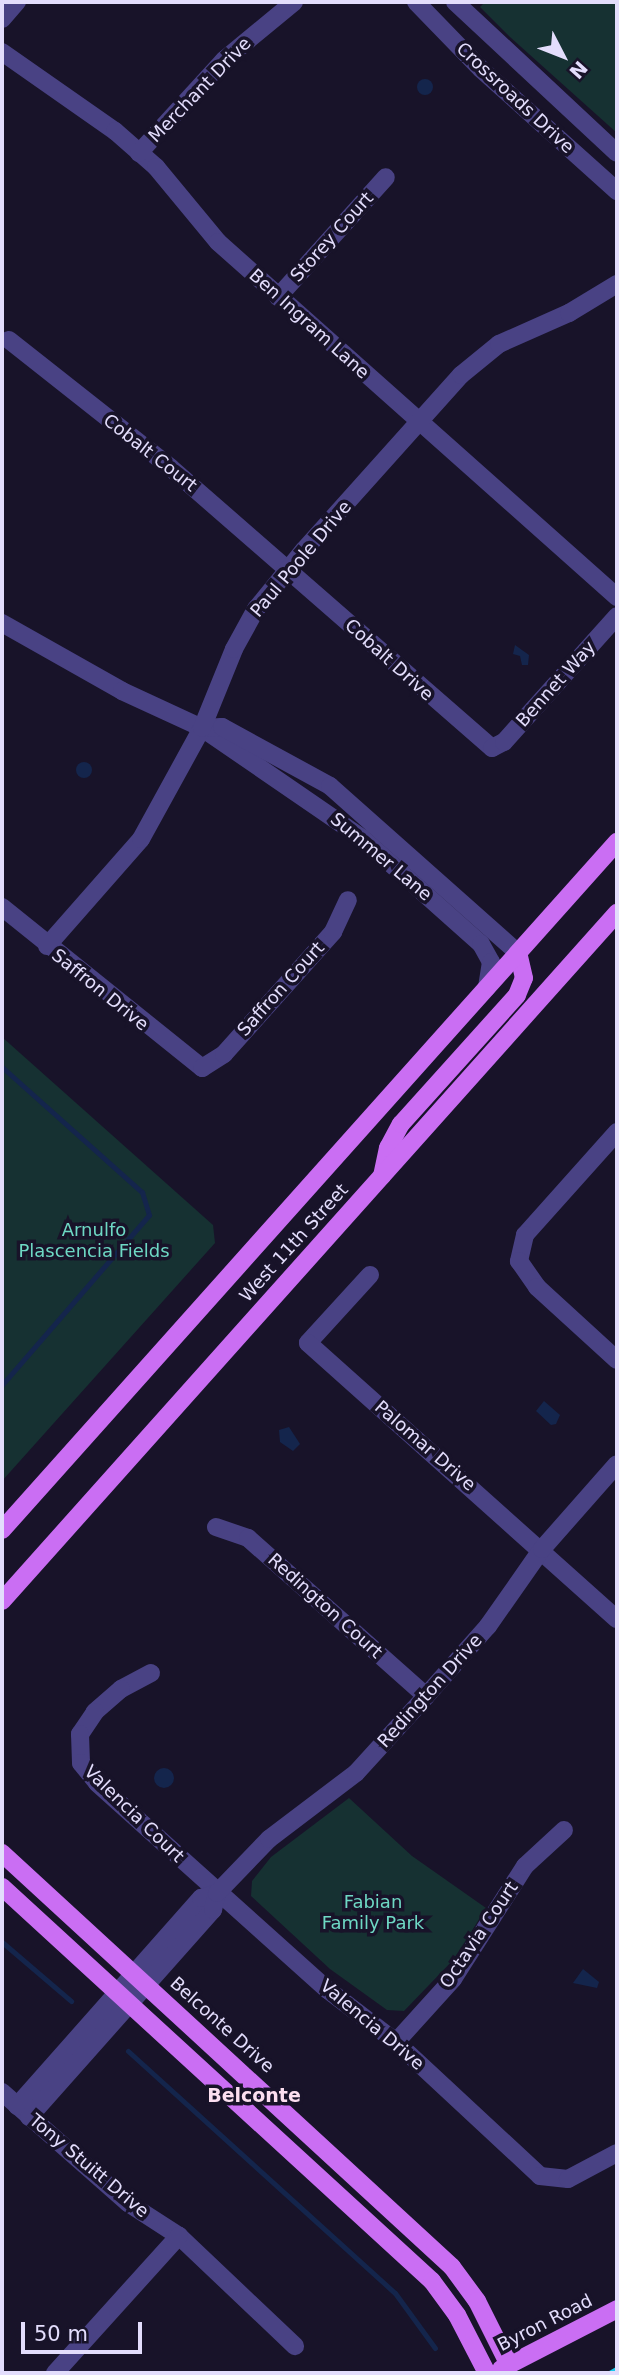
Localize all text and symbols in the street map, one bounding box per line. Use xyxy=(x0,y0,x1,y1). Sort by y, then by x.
north arrow xyxy=(528,21,598,91)
street label: Merchant Drive xyxy=(144,33,256,147)
street label: Crossroads Drive xyxy=(452,38,578,158)
text: N xyxy=(565,57,592,83)
street label: Storey Court xyxy=(286,188,378,286)
street label: Ben Ingram Lane xyxy=(245,264,373,384)
street label: Cobalt Court xyxy=(99,410,201,496)
street label: Paul Poole Drive xyxy=(246,496,356,622)
street label: Cobalt Drive xyxy=(340,615,438,705)
street label: Bennet Way xyxy=(512,636,600,732)
street label: Summer Lane xyxy=(326,808,436,906)
street label: Saffron Court xyxy=(233,937,329,1041)
street label: Saffron Drive xyxy=(47,944,153,1036)
street label: West 11th Street xyxy=(235,1179,353,1307)
park label: Arnulfo Plascencia Fields xyxy=(18,1220,170,1262)
street label: Palomar Drive xyxy=(370,1396,480,1496)
street label: Redington Court xyxy=(263,1549,387,1663)
street label: Redington Drive xyxy=(373,1630,487,1752)
street label: Valencia Court xyxy=(80,1761,188,1867)
street label: Octavia Court xyxy=(435,1878,523,1992)
park label: Fabian Family Park xyxy=(322,1892,424,1934)
street label: Belconte Drive xyxy=(166,1973,278,2077)
street label: Valencia Drive xyxy=(316,1975,428,2075)
district label: Belconte xyxy=(207,2085,301,2107)
street label: Tony Stuitt Drive xyxy=(25,2110,153,2222)
street label: Byron Road xyxy=(494,2290,596,2356)
scale bar xyxy=(24,2308,145,2352)
text: 50 m xyxy=(34,2322,88,2346)

